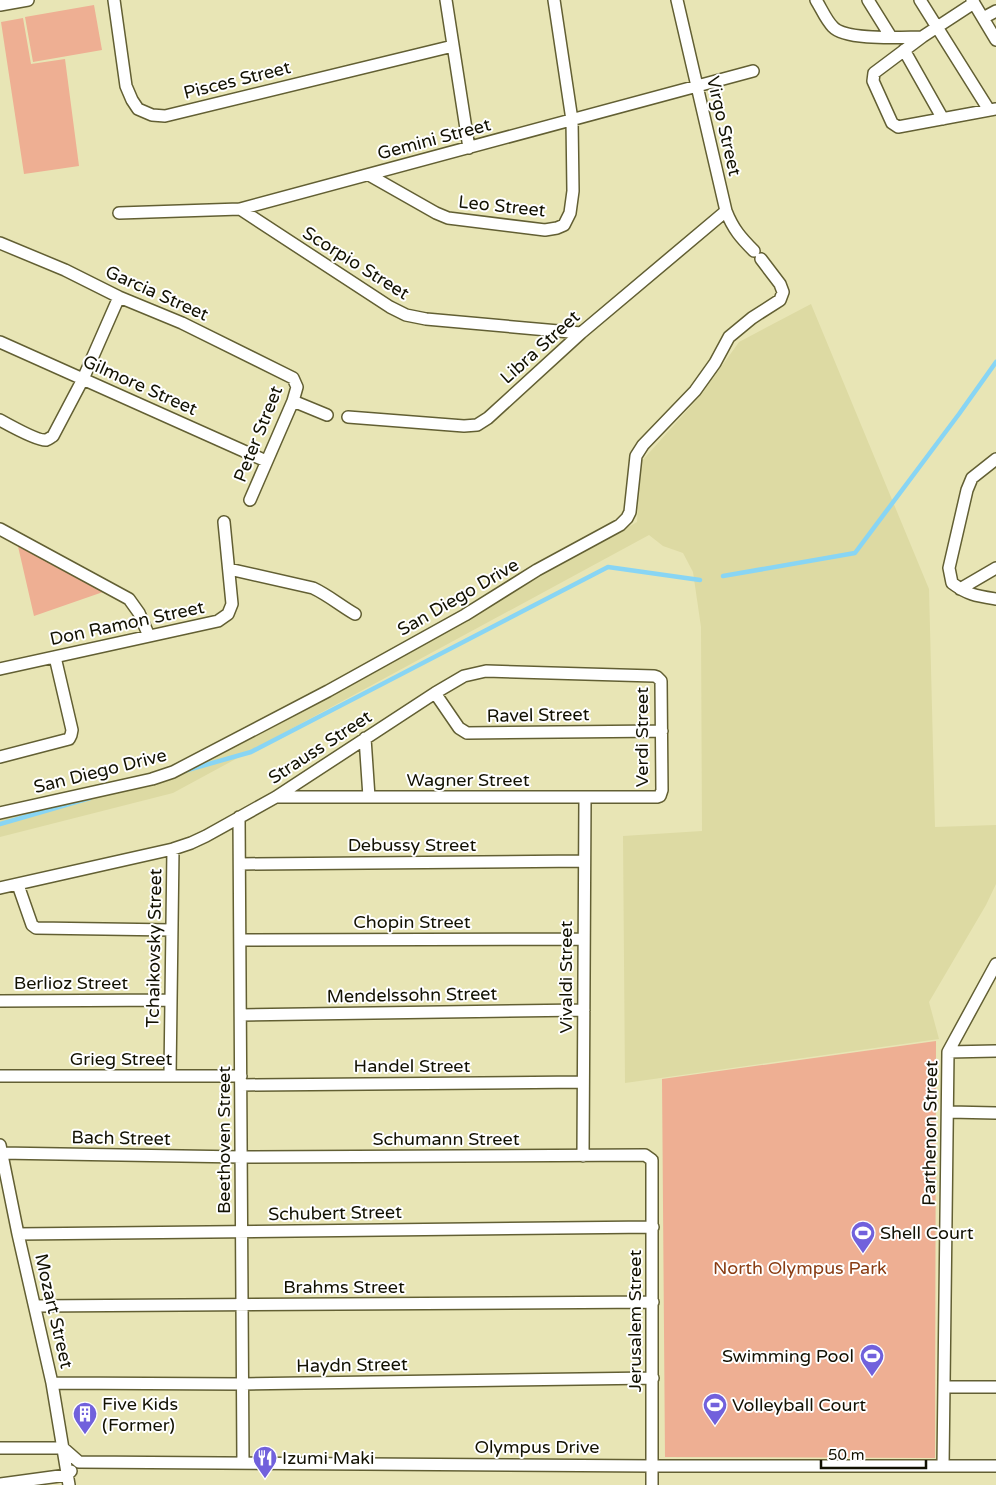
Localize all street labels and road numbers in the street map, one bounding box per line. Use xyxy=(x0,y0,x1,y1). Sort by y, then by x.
street label: Pisces Street xyxy=(181,56,293,104)
street label: Virgo Street xyxy=(702,74,746,178)
street label: Gemini Street xyxy=(375,113,493,165)
street label: Leo Street xyxy=(457,190,547,222)
street label: Scorpio Street xyxy=(299,222,413,305)
street label: Garcia Street xyxy=(102,260,212,326)
street label: Libra Street xyxy=(496,306,584,388)
street label: Gilmore Street xyxy=(79,350,201,420)
street label: Peter Street xyxy=(229,382,287,485)
street label: San Diego Drive xyxy=(394,553,522,641)
street label: Don Ramon Street xyxy=(48,596,206,650)
street label: Verdi Street xyxy=(631,687,653,787)
street label: Ravel Street xyxy=(486,703,590,727)
street label: Strauss Street xyxy=(264,705,376,789)
street label: San Diego Drive xyxy=(31,744,169,798)
street label: Wagner Street xyxy=(406,769,530,791)
street label: Debussy Street xyxy=(348,834,476,856)
street label: Tchaikovsky Street xyxy=(142,868,166,1028)
street label: Chopin Street xyxy=(353,911,471,933)
street label: Vivaldi Street xyxy=(555,920,577,1033)
street label: Berlioz Street xyxy=(14,972,128,994)
street label: Mendelssohn Street xyxy=(327,983,498,1007)
street label: Grieg Street xyxy=(70,1048,172,1070)
street label: Handel Street xyxy=(354,1055,471,1077)
street label: Parthenon Street xyxy=(918,1060,942,1206)
street label: Beethoven Street xyxy=(213,1066,235,1214)
street label: Bach Street xyxy=(71,1126,171,1150)
street label: Schumann Street xyxy=(372,1128,520,1150)
street label: Schubert Street xyxy=(268,1201,402,1225)
street label: Jerusalem Street xyxy=(624,1250,646,1392)
street label: Mozart Street xyxy=(30,1251,78,1371)
street label: Brahms Street xyxy=(283,1276,405,1298)
street label: Haydn Street xyxy=(296,1353,408,1377)
street label: Olympus Drive xyxy=(474,1436,600,1458)

